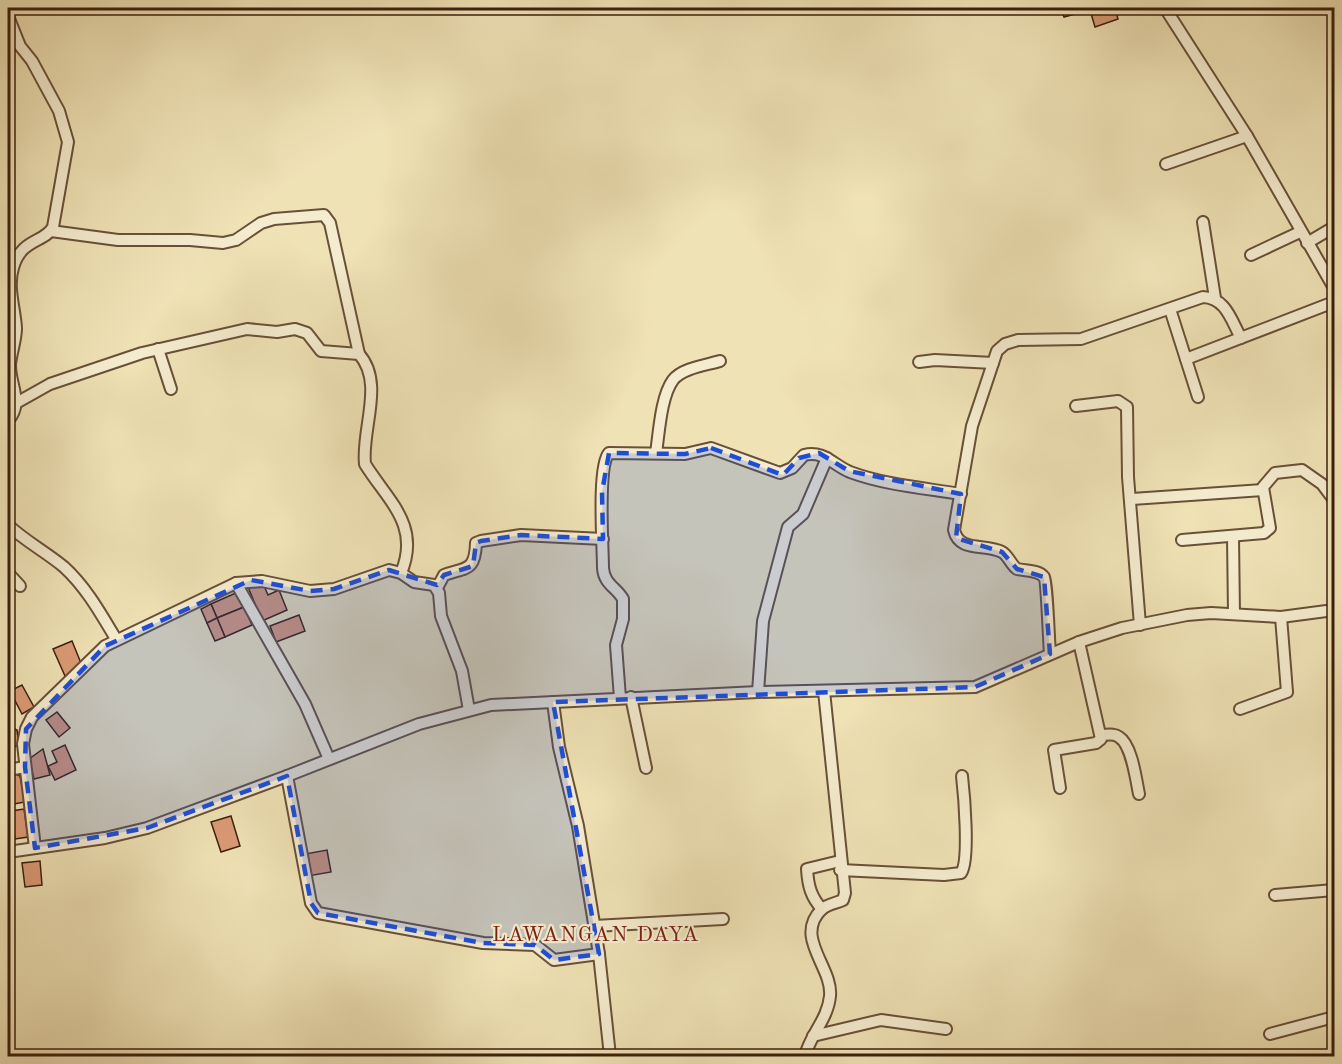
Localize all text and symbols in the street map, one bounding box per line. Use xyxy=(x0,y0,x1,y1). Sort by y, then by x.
district label: LAWANGAN DAYA xyxy=(492,925,700,946)

